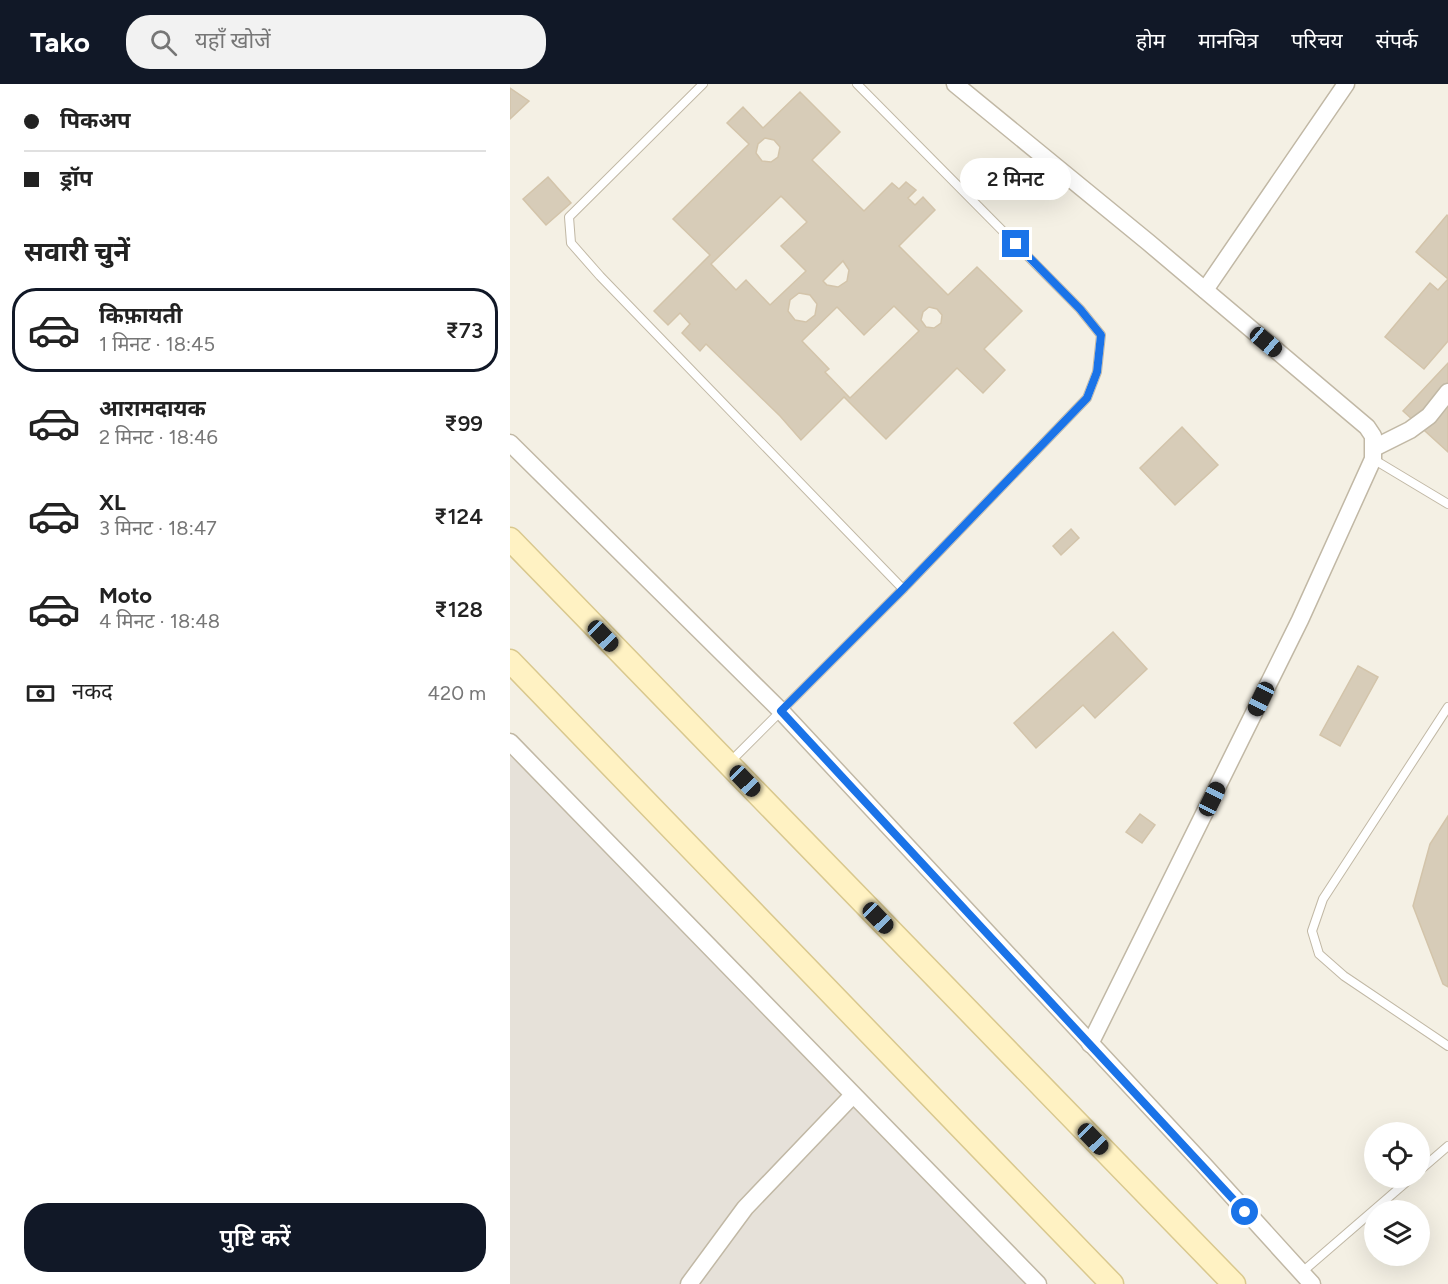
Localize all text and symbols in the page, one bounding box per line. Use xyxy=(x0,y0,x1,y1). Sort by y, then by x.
search box xyxy=(126,15,546,69)
text: Tako xyxy=(30,25,90,59)
icon: search xyxy=(147,26,180,59)
text: यहाँ खोजें xyxy=(195,27,271,54)
text: होम xyxy=(1136,28,1165,53)
text: मानचित्र xyxy=(1198,28,1258,53)
text: परिचय xyxy=(1291,28,1343,53)
text: संपर्क xyxy=(1376,28,1418,53)
text: पिकअप xyxy=(60,107,131,134)
callout: 2 मिनट xyxy=(960,157,1072,199)
text: ड्रॉप xyxy=(60,165,93,192)
text: 2 मिनट xyxy=(987,167,1044,191)
route end xyxy=(1002,230,1029,257)
text: सवारी चुनें xyxy=(24,235,130,268)
text: किफ़ायती xyxy=(99,302,183,329)
icon: car xyxy=(27,303,81,357)
text: ₹73 xyxy=(445,317,483,344)
car xyxy=(1246,324,1286,360)
text: 1 मिनट · 18:45 xyxy=(99,332,215,356)
text: आरामदायक xyxy=(99,395,206,422)
icon: car xyxy=(27,396,81,450)
text: ₹99 xyxy=(444,410,483,437)
text: 2 मिनट · 18:46 xyxy=(99,425,218,449)
icon: car xyxy=(27,489,81,543)
text: XL xyxy=(99,489,126,516)
text: ₹124 xyxy=(434,503,483,530)
text: 3 मिनट · 18:47 xyxy=(99,516,217,540)
icon: car xyxy=(27,582,81,636)
text: Moto xyxy=(99,582,152,609)
text: ₹128 xyxy=(434,596,483,623)
text: 4 मिनट · 18:48 xyxy=(99,609,220,633)
car xyxy=(584,617,622,655)
icon: cash xyxy=(24,677,57,710)
text: नकद xyxy=(72,678,113,705)
car xyxy=(1245,679,1277,719)
text: 420 m xyxy=(428,681,486,705)
car xyxy=(726,762,764,800)
car xyxy=(1196,779,1228,819)
car xyxy=(859,899,897,937)
car xyxy=(1074,1120,1112,1158)
map controls xyxy=(1364,1122,1430,1266)
button: locate xyxy=(1364,1122,1430,1188)
route start xyxy=(1231,1198,1258,1225)
button: layers xyxy=(1364,1200,1430,1266)
button: पुष्टि करें xyxy=(24,1203,486,1272)

